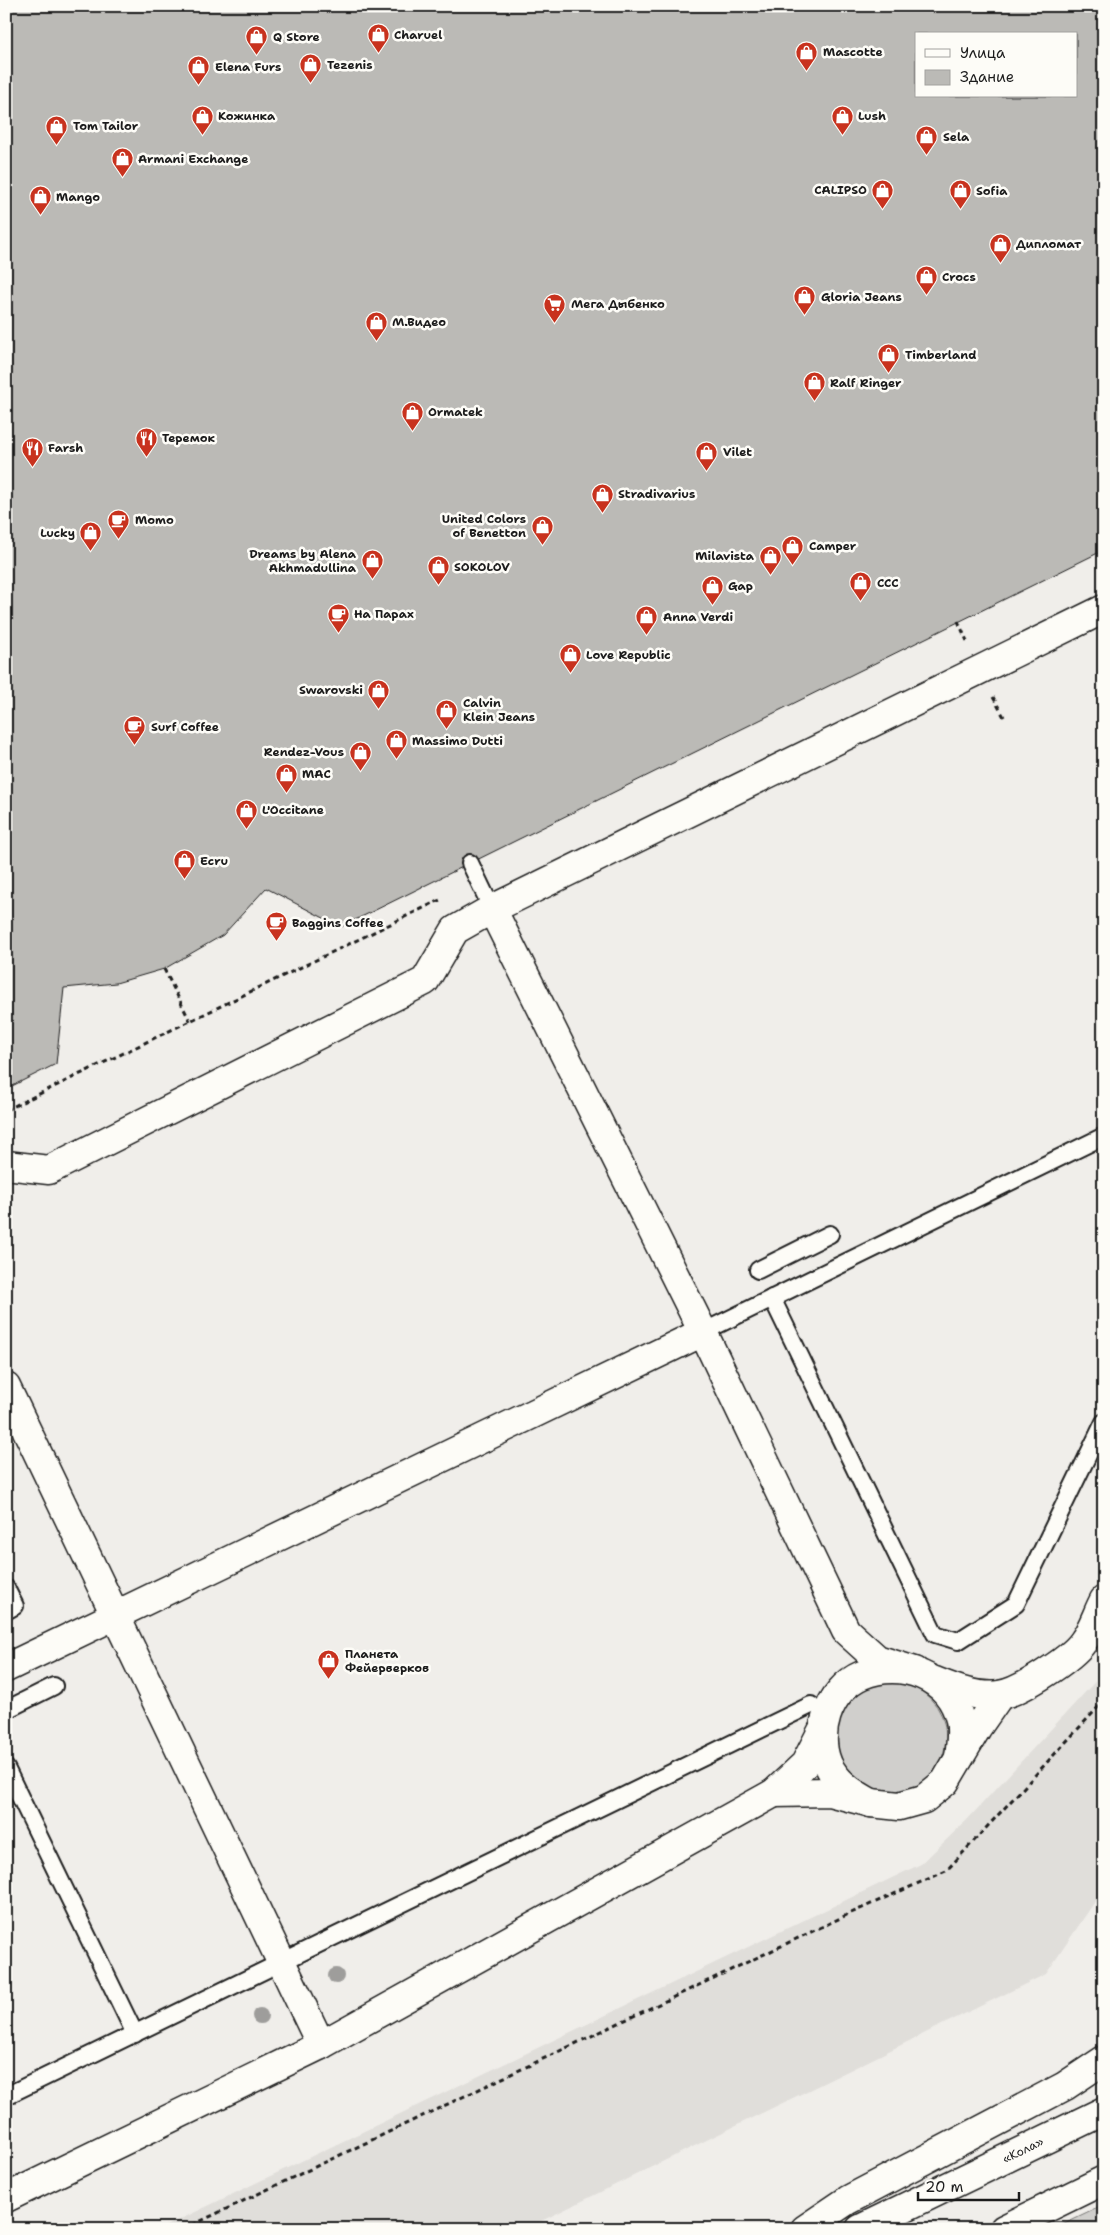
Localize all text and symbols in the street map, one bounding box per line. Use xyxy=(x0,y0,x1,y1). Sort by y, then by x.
shop icon: Charuel xyxy=(366,23,390,54)
shop icon: Q Store xyxy=(245,25,269,56)
place label: Charuel xyxy=(394,27,442,43)
place label: Q Store xyxy=(273,29,320,45)
legend xyxy=(915,32,1078,98)
shop icon: Mascotte xyxy=(795,40,819,71)
text: Улица xyxy=(960,43,1006,63)
place label: Mascotte xyxy=(823,44,883,60)
shop icon: Tezenis xyxy=(299,53,323,84)
shop icon: Elena Furs xyxy=(187,55,211,86)
place label: Tezenis xyxy=(327,57,373,73)
place label: Elena Furs xyxy=(215,59,281,75)
text: Здание xyxy=(960,67,1014,87)
shop icon: Кожинка xyxy=(190,104,214,135)
shop icon: Lush xyxy=(830,104,854,135)
place label: Кожинка xyxy=(218,108,276,124)
place label: Lush xyxy=(858,108,886,124)
shop icon: Tom Tailor xyxy=(45,114,69,145)
place label: Tom Tailor xyxy=(73,118,139,134)
shop icon: Sela xyxy=(915,125,939,156)
place label: Sela xyxy=(943,129,970,145)
shop icon: Armani Exchange xyxy=(110,147,134,178)
place label: Armani Exchange xyxy=(138,151,248,167)
shop icon: CALIPSO xyxy=(871,178,895,209)
shop icon: Sofia xyxy=(948,179,972,210)
place label: CALIPSO xyxy=(814,182,867,198)
place label: Sofia xyxy=(976,183,1008,199)
shop icon: Mango xyxy=(28,185,52,216)
place label: Mango xyxy=(56,189,100,205)
shop icon: Дипломат xyxy=(988,232,1012,263)
place label: Дипломат xyxy=(1016,236,1082,252)
shop icon: Crocs xyxy=(914,265,938,296)
place label: Crocs xyxy=(942,269,976,285)
shop icon: Gloria Jeans xyxy=(793,285,817,316)
place label: Gloria Jeans xyxy=(821,289,902,305)
supermarket icon: Мега Дыбенко xyxy=(543,292,567,323)
place label: Мега Дыбенко xyxy=(571,296,665,312)
shop icon: М.Видео xyxy=(364,310,388,341)
place label: М.Видео xyxy=(392,314,446,330)
shop icon: Timberland xyxy=(877,343,901,374)
place label: Timberland xyxy=(905,347,976,363)
shop icon: Ralf Ringer xyxy=(802,371,826,402)
place label: Ralf Ringer xyxy=(830,375,902,391)
shop icon: Ormatek xyxy=(400,400,424,431)
place label: Ormatek xyxy=(428,404,483,420)
restaurant icon: Теремок xyxy=(134,426,158,457)
place label: Теремок xyxy=(162,430,216,446)
restaurant icon: Farsh xyxy=(20,436,44,467)
place label: Farsh xyxy=(48,440,83,456)
shop icon: Vilet xyxy=(695,440,719,471)
place label: Vilet xyxy=(723,444,752,460)
shop icon: Stradivarius xyxy=(590,482,614,513)
place label: Stradivarius xyxy=(618,486,695,502)
cafe icon: Momo xyxy=(107,508,131,539)
place label: United Colors of Benetton xyxy=(442,511,526,541)
place label: Momo xyxy=(135,512,174,528)
shop icon: United Colors of Benetton xyxy=(530,514,554,545)
shop icon: Lucky xyxy=(79,521,103,552)
place label: Lucky xyxy=(40,525,75,541)
shop icon: Camper xyxy=(781,534,805,565)
place label: Camper xyxy=(809,538,857,554)
shop icon: Milavista xyxy=(758,544,782,575)
place label: Dreams by Alena Akhmadullina xyxy=(249,546,357,576)
place label: Milavista xyxy=(695,548,755,564)
shop icon: Dreams by Alena Akhmadullina xyxy=(360,549,384,580)
shop icon: SOKOLOV xyxy=(426,555,450,586)
place label: SOKOLOV xyxy=(454,559,510,575)
shop icon: CCC xyxy=(849,571,873,602)
shop icon: Gap xyxy=(700,574,724,605)
place label: CCC xyxy=(877,575,899,591)
place label: Gap xyxy=(728,578,753,594)
cafe icon: На Парах xyxy=(326,602,350,633)
shop icon: Anna Verdi xyxy=(635,605,659,636)
place label: На Парах xyxy=(354,606,414,622)
place label: Anna Verdi xyxy=(663,609,733,625)
shop icon: Love Republic xyxy=(558,643,582,674)
place label: Love Republic xyxy=(586,647,671,663)
shop icon: Swarovski xyxy=(367,678,391,709)
place label: Swarovski xyxy=(299,682,363,698)
place label: Calvin Klein Jeans xyxy=(463,695,535,725)
shop icon: Calvin Klein Jeans xyxy=(435,698,459,729)
cafe icon: Surf Coffee xyxy=(123,715,147,746)
place label: Surf Coffee xyxy=(151,719,219,735)
shop icon: Massimo Dutti xyxy=(384,729,408,760)
place label: Massimo Dutti xyxy=(412,733,503,749)
shop icon: Rendez-Vous xyxy=(348,740,372,771)
place label: Rendez-Vous xyxy=(264,744,344,760)
shop icon: MAC xyxy=(274,762,298,793)
place label: MAC xyxy=(302,766,331,782)
shop icon: L'Occitane xyxy=(234,798,258,829)
place label: L'Occitane xyxy=(262,802,324,818)
shop icon: Ecru xyxy=(172,849,196,880)
place label: Ecru xyxy=(200,853,228,869)
cafe icon: Baggins Coffee xyxy=(264,911,288,942)
place label: Baggins Coffee xyxy=(292,915,384,931)
place label: Планета Фейерверков xyxy=(345,1646,429,1676)
shop icon: Планета Фейерверков xyxy=(317,1649,341,1680)
street label: «Кола» xyxy=(1000,2133,1046,2167)
scale bar xyxy=(918,2170,1019,2202)
text: 20 m xyxy=(925,2177,964,2197)

